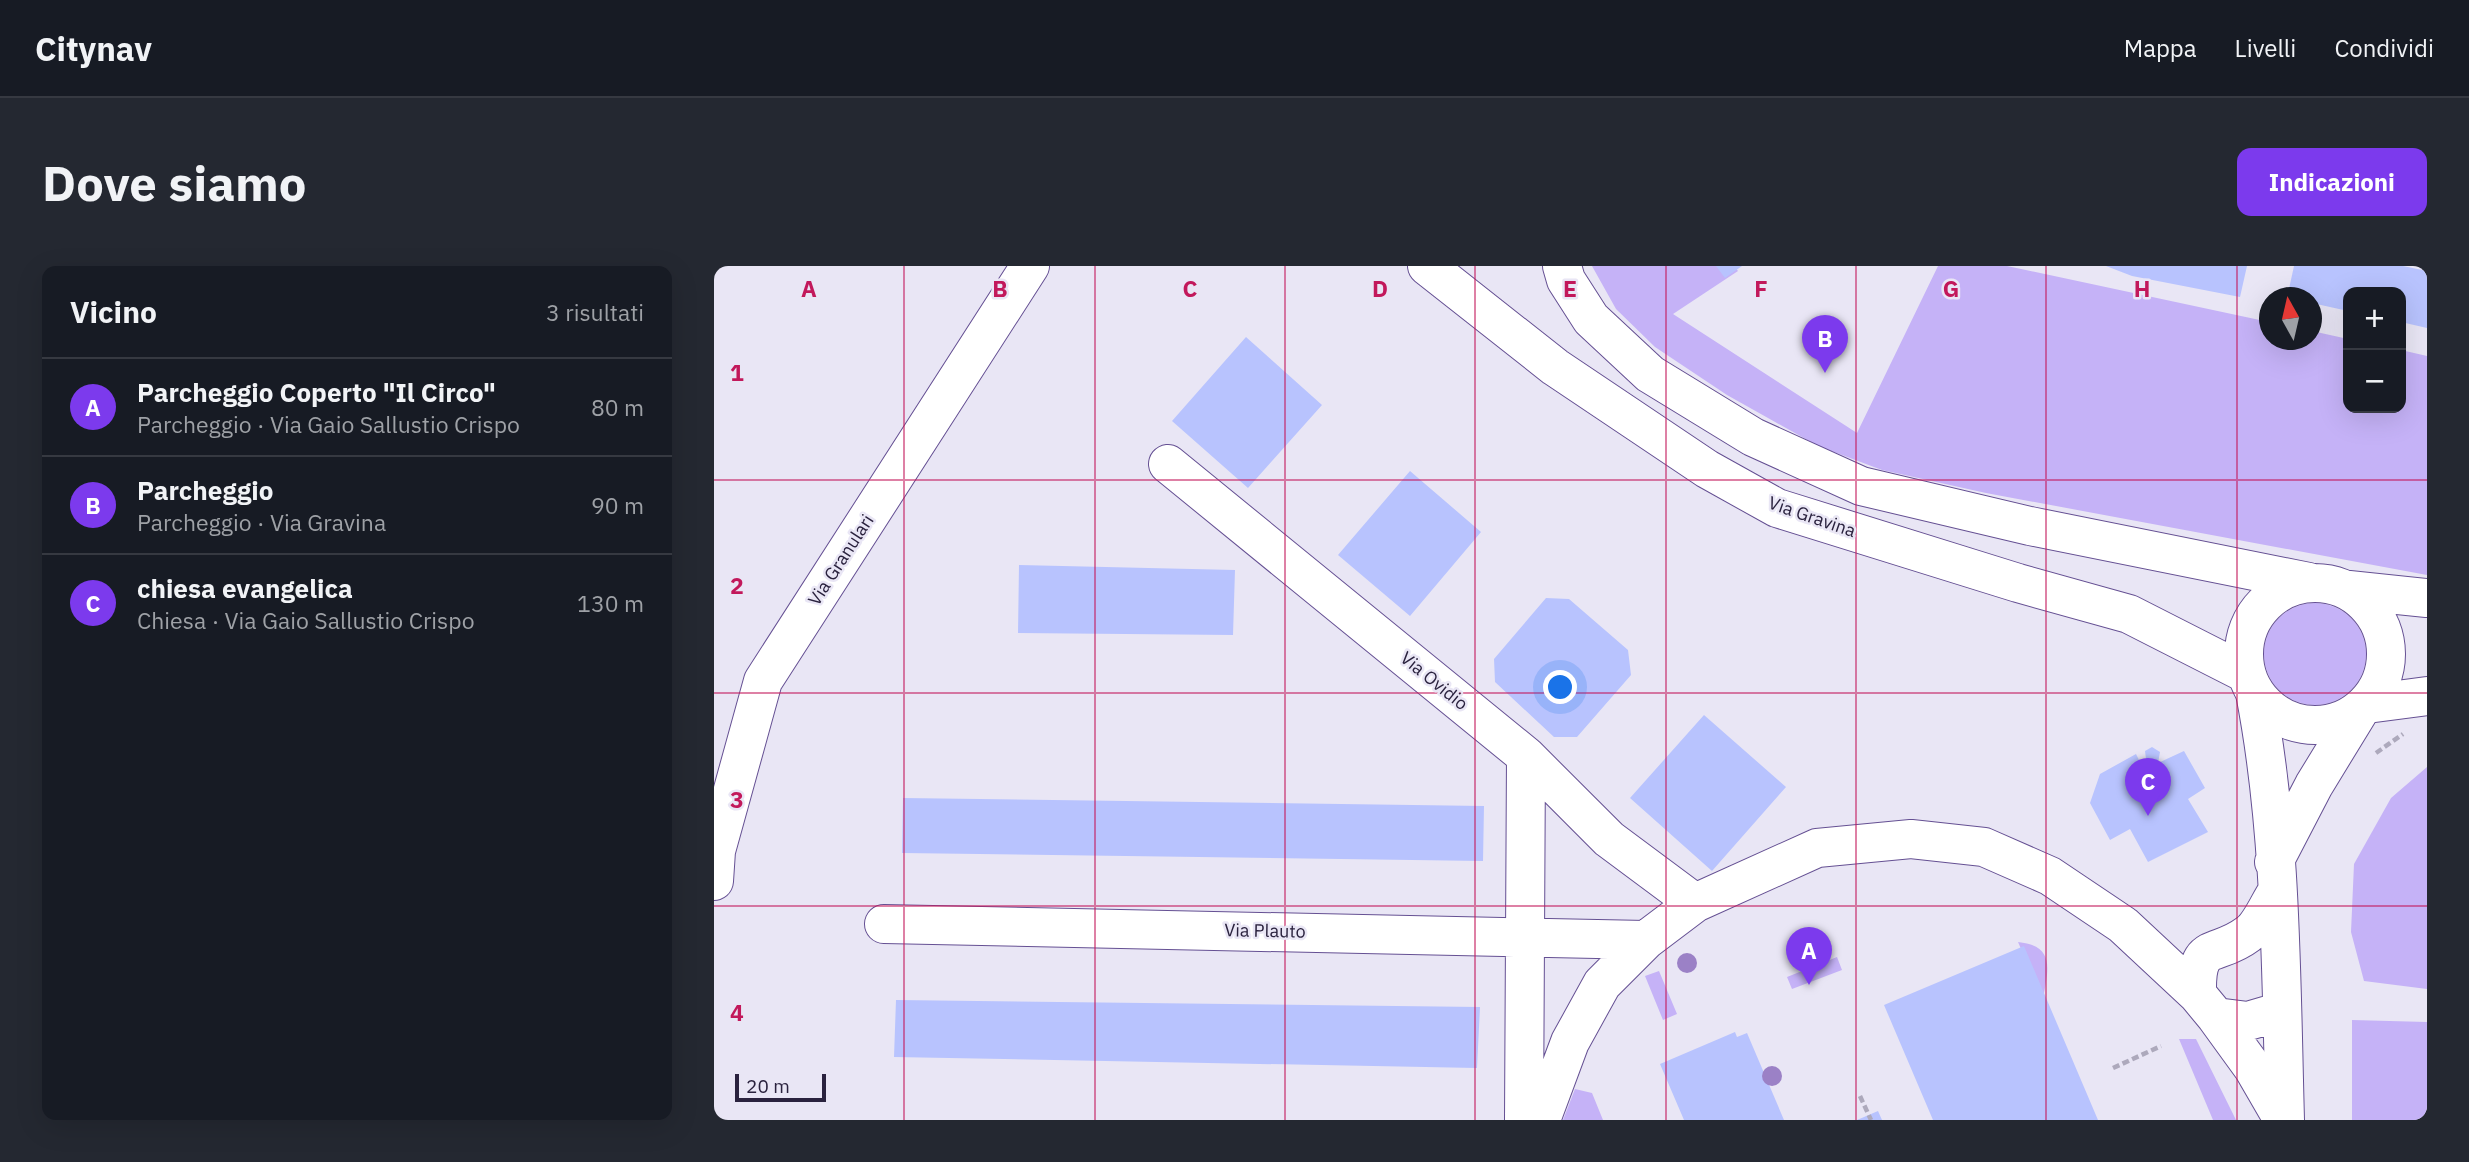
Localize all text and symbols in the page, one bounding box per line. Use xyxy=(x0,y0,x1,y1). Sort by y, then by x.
text: Citynav xyxy=(35,27,152,70)
text: Mappa xyxy=(2124,32,2197,64)
text: Livelli xyxy=(2235,32,2296,64)
text: Condividi xyxy=(2334,32,2434,64)
button: Indicazioni xyxy=(2237,148,2427,216)
text: Dove siamo xyxy=(42,151,307,214)
text: A xyxy=(801,273,817,303)
text: B xyxy=(992,273,1008,303)
text: C xyxy=(1183,273,1198,303)
text: D xyxy=(1372,273,1388,303)
text: E xyxy=(1563,273,1577,303)
text: F xyxy=(1754,273,1768,303)
text: G xyxy=(1943,273,1959,303)
text: H xyxy=(2134,273,2150,303)
north arrow xyxy=(2259,287,2322,350)
map controls xyxy=(2343,287,2406,413)
button: + xyxy=(2343,287,2406,350)
text: Vicino xyxy=(70,292,157,331)
text: 3 risultati xyxy=(546,297,644,327)
pin: B xyxy=(1802,315,1848,373)
button: − xyxy=(2343,350,2406,413)
text: 1 xyxy=(730,357,744,387)
text: Parcheggio Coperto "Il Circo" xyxy=(137,375,496,409)
text: A xyxy=(85,392,101,422)
text: 80 m xyxy=(591,392,644,422)
text: Parcheggio · Via Gaio Sallustio Crispo xyxy=(137,409,520,439)
text: Parcheggio xyxy=(137,473,273,507)
text: B xyxy=(85,490,101,520)
text: 90 m xyxy=(591,490,644,520)
street label: Via Gravina xyxy=(1765,491,1859,542)
text: Parcheggio · Via Gravina xyxy=(137,507,386,537)
street label: Via Granulari xyxy=(803,510,879,610)
text: 2 xyxy=(730,570,744,600)
text: chiesa evangelica xyxy=(137,571,353,605)
text: C xyxy=(86,588,100,618)
text: 130 m xyxy=(577,588,644,618)
text: Chiesa · Via Gaio Sallustio Crispo xyxy=(137,605,475,635)
street label: Via Ovidio xyxy=(1396,646,1473,715)
your location xyxy=(1543,670,1577,704)
pin: C xyxy=(2125,758,2171,816)
text: 3 xyxy=(730,784,744,814)
street label: Via Plauto xyxy=(1224,918,1306,943)
pin: A xyxy=(1786,927,1832,985)
text: 4 xyxy=(730,997,744,1027)
scale bar xyxy=(735,1071,826,1103)
text: 20 m xyxy=(746,1074,790,1098)

